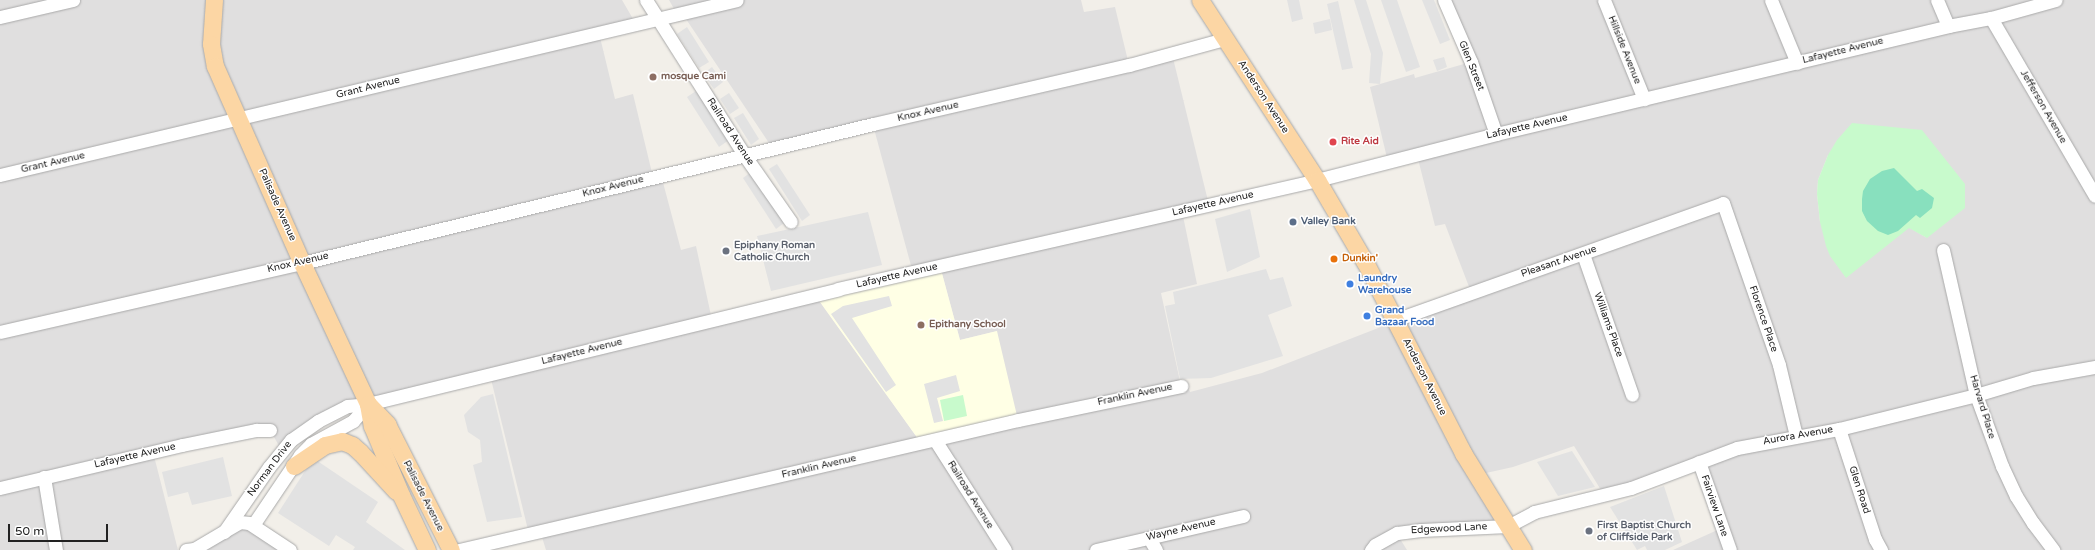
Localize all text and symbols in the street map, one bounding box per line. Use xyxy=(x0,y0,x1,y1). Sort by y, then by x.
street label: Hillside Avenue xyxy=(1605,14,1643,86)
street label: Lafayette Avenue xyxy=(1801,35,1885,67)
street label: Glen Street xyxy=(1456,39,1486,93)
street label: Anderson Avenue xyxy=(1235,58,1291,136)
street label: Jefferson Avenue xyxy=(2017,68,2069,146)
place label: mosque Cami xyxy=(661,71,726,83)
marker: mosque Cami xyxy=(648,72,658,82)
street label: Grant Avenue xyxy=(335,74,401,102)
street label: Railroad Avenue xyxy=(704,96,756,168)
street label: Knox Avenue xyxy=(896,99,960,125)
street label: Lafayette Avenue xyxy=(1485,112,1569,142)
place label: Rite Aid xyxy=(1341,136,1379,148)
marker: Rite Aid xyxy=(1328,137,1338,147)
street label: Grant Avenue xyxy=(20,150,86,176)
street label: Palisade Avenue xyxy=(256,167,298,243)
street label: Knox Avenue xyxy=(581,174,645,200)
street label: Lafayette Avenue xyxy=(1171,189,1255,219)
place label: Valley Bank xyxy=(1301,216,1356,228)
marker: Valley Bank xyxy=(1288,217,1298,227)
place label: Epiphany Roman Catholic Church xyxy=(734,239,815,262)
street label: Pleasant Avenue xyxy=(1520,243,1598,281)
marker: Epiphany Roman Catholic Church xyxy=(721,246,731,256)
street label: Knox Avenue xyxy=(266,250,330,276)
place label: Dunkin' xyxy=(1342,253,1378,265)
marker: Dunkin' xyxy=(1329,254,1339,264)
street label: Lafayette Avenue xyxy=(855,261,939,291)
place label: Laundry Warehouse xyxy=(1358,272,1411,296)
marker: Laundry Warehouse xyxy=(1345,279,1355,289)
street label: Florence Place xyxy=(1746,284,1780,354)
street label: Williams Place xyxy=(1591,291,1625,359)
place label: Grand Bazaar Food xyxy=(1375,304,1434,328)
marker: Grand Bazaar Food xyxy=(1362,311,1372,321)
place label: Epithany School xyxy=(929,319,1006,331)
marker: Epithany School xyxy=(916,320,926,330)
street label: Lafayette Avenue xyxy=(540,336,624,368)
street label: Anderson Avenue xyxy=(1399,337,1449,417)
street label: Harvard Place xyxy=(1967,374,1997,440)
street label: Franklin Avenue xyxy=(1096,381,1174,409)
street label: Aurora Avenue xyxy=(1762,424,1834,448)
street label: Norman Drive xyxy=(245,439,295,499)
street label: Lafayette Avenue xyxy=(93,441,177,471)
street label: Franklin Avenue xyxy=(780,453,858,481)
street label: Palisade Avenue xyxy=(400,459,446,533)
street label: Railroad Avenue xyxy=(944,459,996,531)
street label: Glen Road xyxy=(1846,465,1872,515)
street label: Fairview Lane xyxy=(1698,474,1730,538)
scale bar xyxy=(10,516,110,542)
street label: Wayne Avenue xyxy=(1145,516,1217,544)
place label: First Baptist Church of Cliffside Park xyxy=(1597,519,1691,542)
street label: Edgewood Lane xyxy=(1410,521,1488,537)
text: 50 m xyxy=(15,524,44,538)
marker: First Baptist Church of Cliffside Park xyxy=(1584,526,1594,536)

